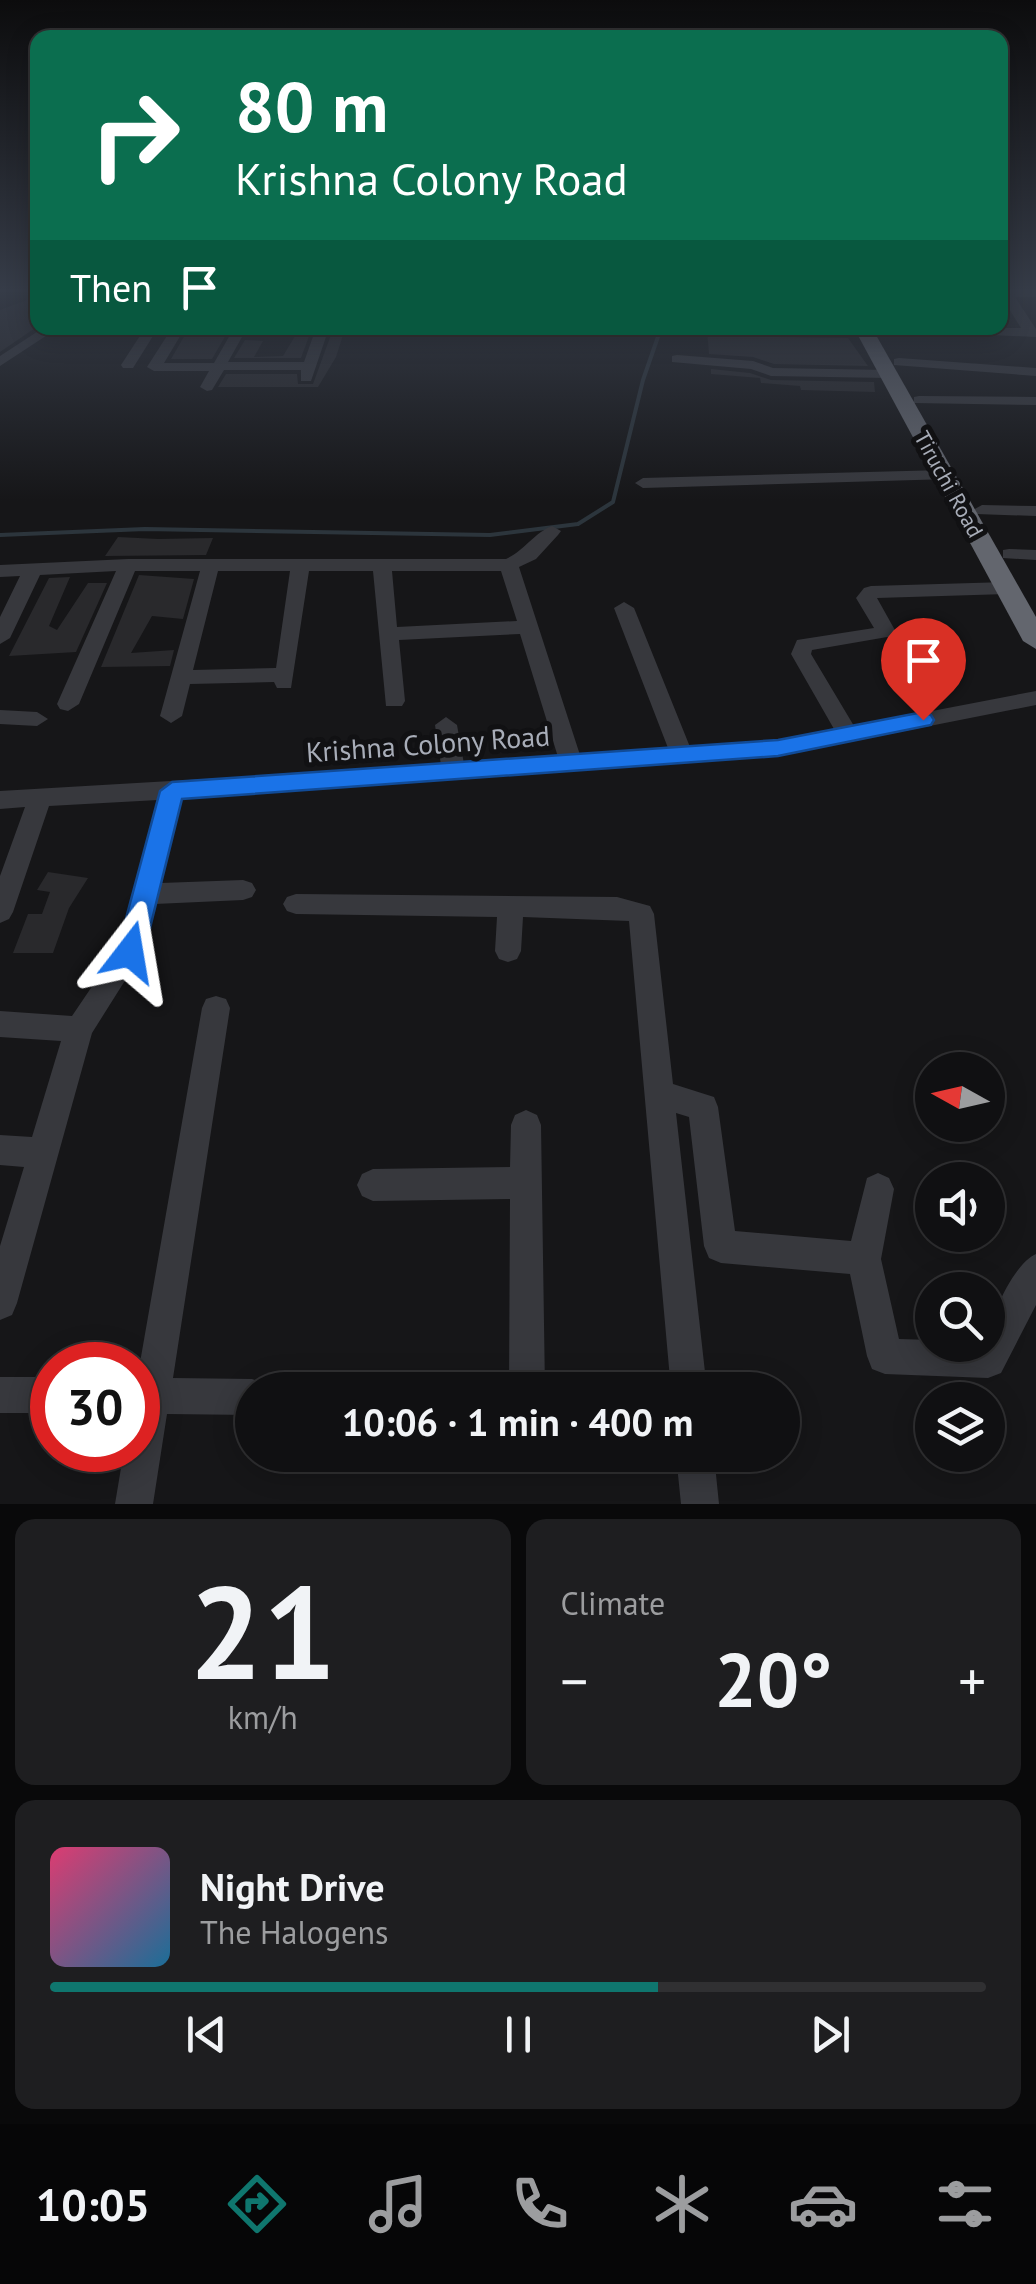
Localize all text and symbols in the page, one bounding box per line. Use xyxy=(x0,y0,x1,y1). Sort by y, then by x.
text: 80 m xyxy=(235,61,388,151)
icon: right xyxy=(70,70,200,200)
text: Krishna Colony Road xyxy=(235,149,628,207)
icon: arrive xyxy=(172,260,227,315)
text: Then xyxy=(70,263,152,312)
street label: Tiruchi Road xyxy=(908,426,990,542)
pin xyxy=(881,618,966,721)
icon: arrive xyxy=(896,633,951,688)
street label: Krishna Colony Road xyxy=(305,717,551,770)
position arrow xyxy=(78,900,182,1004)
north arrow xyxy=(915,1052,1005,1142)
map controls xyxy=(915,1052,1005,1472)
button: sound xyxy=(915,1162,1005,1252)
button: search xyxy=(915,1272,1005,1362)
speed limit sign: 30 xyxy=(30,1342,160,1472)
button: layers xyxy=(915,1382,1005,1472)
text: 10:06 · 1 min · 400 m xyxy=(342,1397,693,1446)
text: 21 xyxy=(189,1547,336,1715)
text: Climate xyxy=(561,1582,665,1624)
text: 20° xyxy=(714,1631,832,1728)
text: − xyxy=(561,1645,588,1716)
text: + xyxy=(958,1645,986,1716)
text: km/h xyxy=(228,1696,298,1738)
text: Night Drive xyxy=(200,1862,384,1911)
text: The Halogens xyxy=(200,1911,388,1953)
icon: previous xyxy=(179,2007,234,2062)
icon: pause xyxy=(491,2007,546,2062)
icon: next xyxy=(803,2007,858,2062)
icon: directions xyxy=(222,2169,292,2239)
icon: music xyxy=(363,2169,433,2239)
icon: phone xyxy=(505,2169,575,2239)
icon: climate xyxy=(647,2169,717,2239)
icon: car xyxy=(788,2169,858,2239)
icon: filters xyxy=(930,2169,1000,2239)
text: 10:05 xyxy=(36,2175,150,2233)

